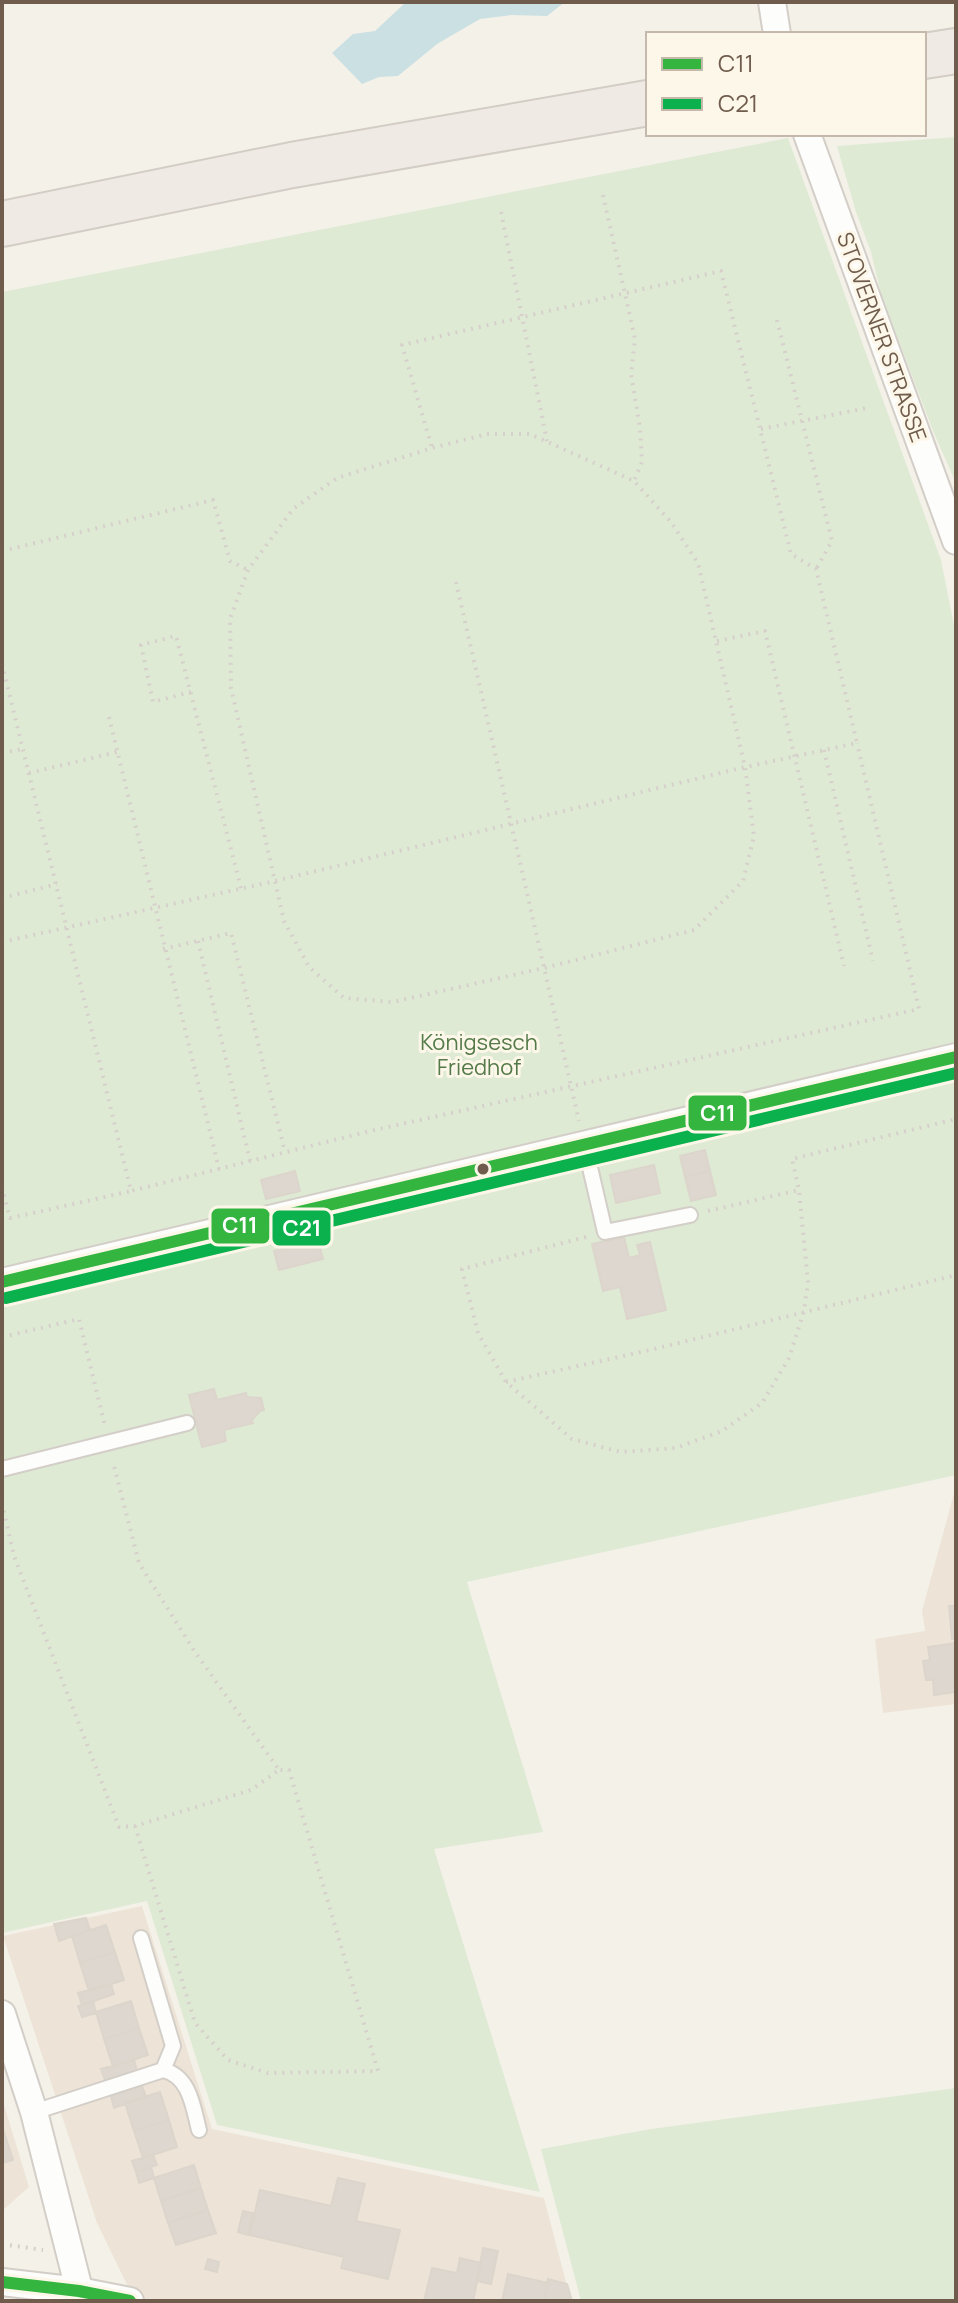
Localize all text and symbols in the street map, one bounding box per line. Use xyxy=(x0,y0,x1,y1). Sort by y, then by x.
legend xyxy=(646,32,926,136)
text: C11 xyxy=(718,46,754,79)
text: C21 xyxy=(718,86,758,119)
street label: STOVERNER STRASSE xyxy=(830,228,934,446)
park label: Königsesch Friedhof xyxy=(420,1027,538,1082)
line badge: C11 xyxy=(687,1094,748,1132)
text: C11 xyxy=(700,1098,736,1128)
unlabelled marker xyxy=(475,1161,491,1177)
line badge: C11 xyxy=(210,1207,271,1245)
line badge: C21 xyxy=(271,1209,332,1247)
text: C11 xyxy=(222,1210,258,1240)
text: C21 xyxy=(283,1213,321,1243)

